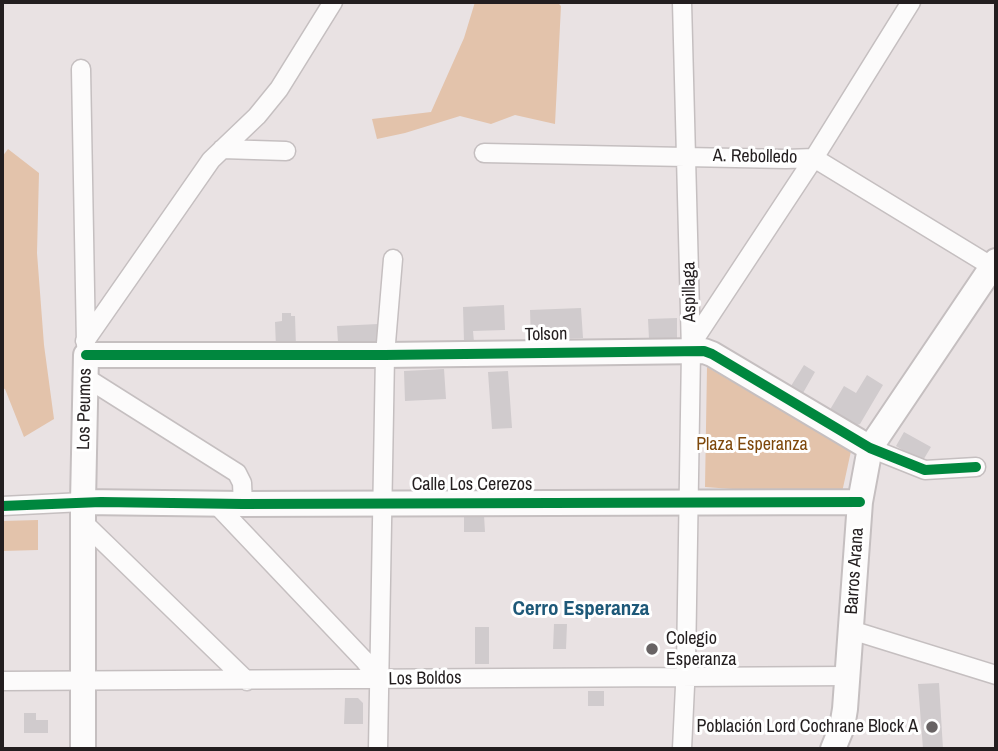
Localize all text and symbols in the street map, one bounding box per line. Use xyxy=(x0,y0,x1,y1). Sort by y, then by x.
street label: A. Rebolledo xyxy=(713,145,797,169)
street label: Aspillaga xyxy=(679,261,701,323)
street label: Tolson xyxy=(524,324,568,346)
street label: Los Peumos xyxy=(73,368,97,450)
park label: Plaza Esperanza xyxy=(696,434,808,456)
street label: Calle Los Cerezos xyxy=(412,474,532,496)
street label: Barros Arana xyxy=(841,527,869,615)
district label: Cerro Esperanza xyxy=(513,596,649,622)
place label: Colegio Esperanza xyxy=(666,628,737,670)
marker: Colegio Esperanza xyxy=(644,641,660,657)
street label: Los Boldos xyxy=(388,668,462,690)
place label: Población Lord Cochrane Block A xyxy=(696,716,918,738)
marker: Población Lord Cochrane Block A xyxy=(924,719,940,735)

